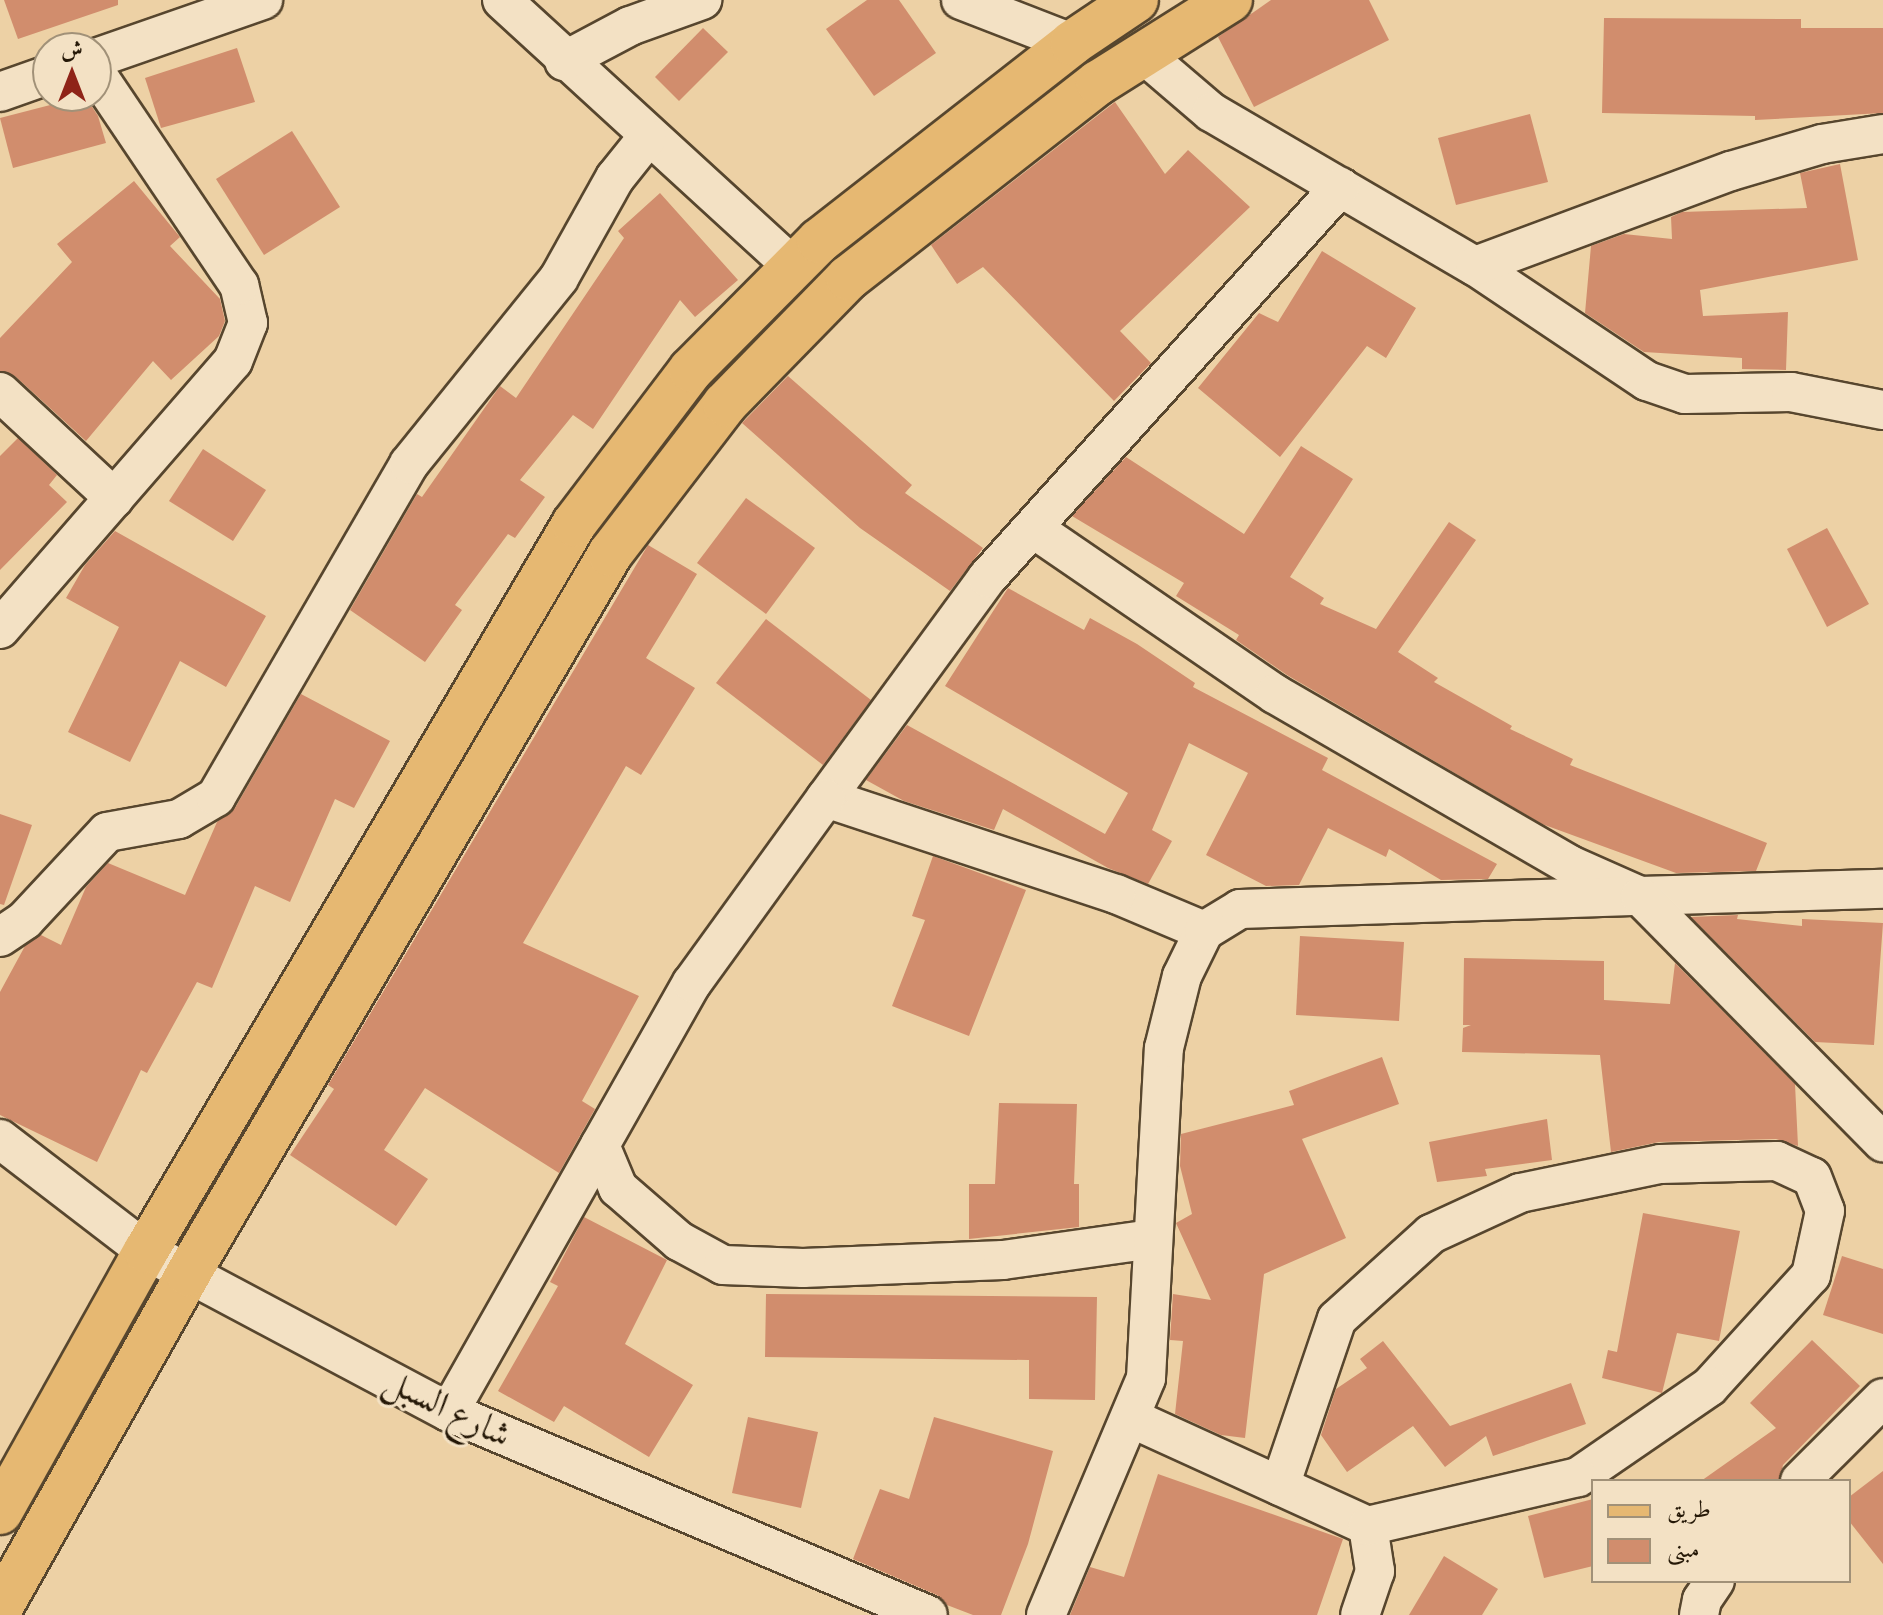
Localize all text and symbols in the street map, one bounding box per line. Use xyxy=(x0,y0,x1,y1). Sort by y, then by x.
north arrow xyxy=(32,32,112,112)
text: ش xyxy=(61,35,83,64)
street label: شارع السبل xyxy=(377,1358,519,1456)
legend xyxy=(1591,1479,1851,1583)
text: طريق xyxy=(1667,1493,1711,1524)
text: مبنى xyxy=(1667,1533,1700,1564)

